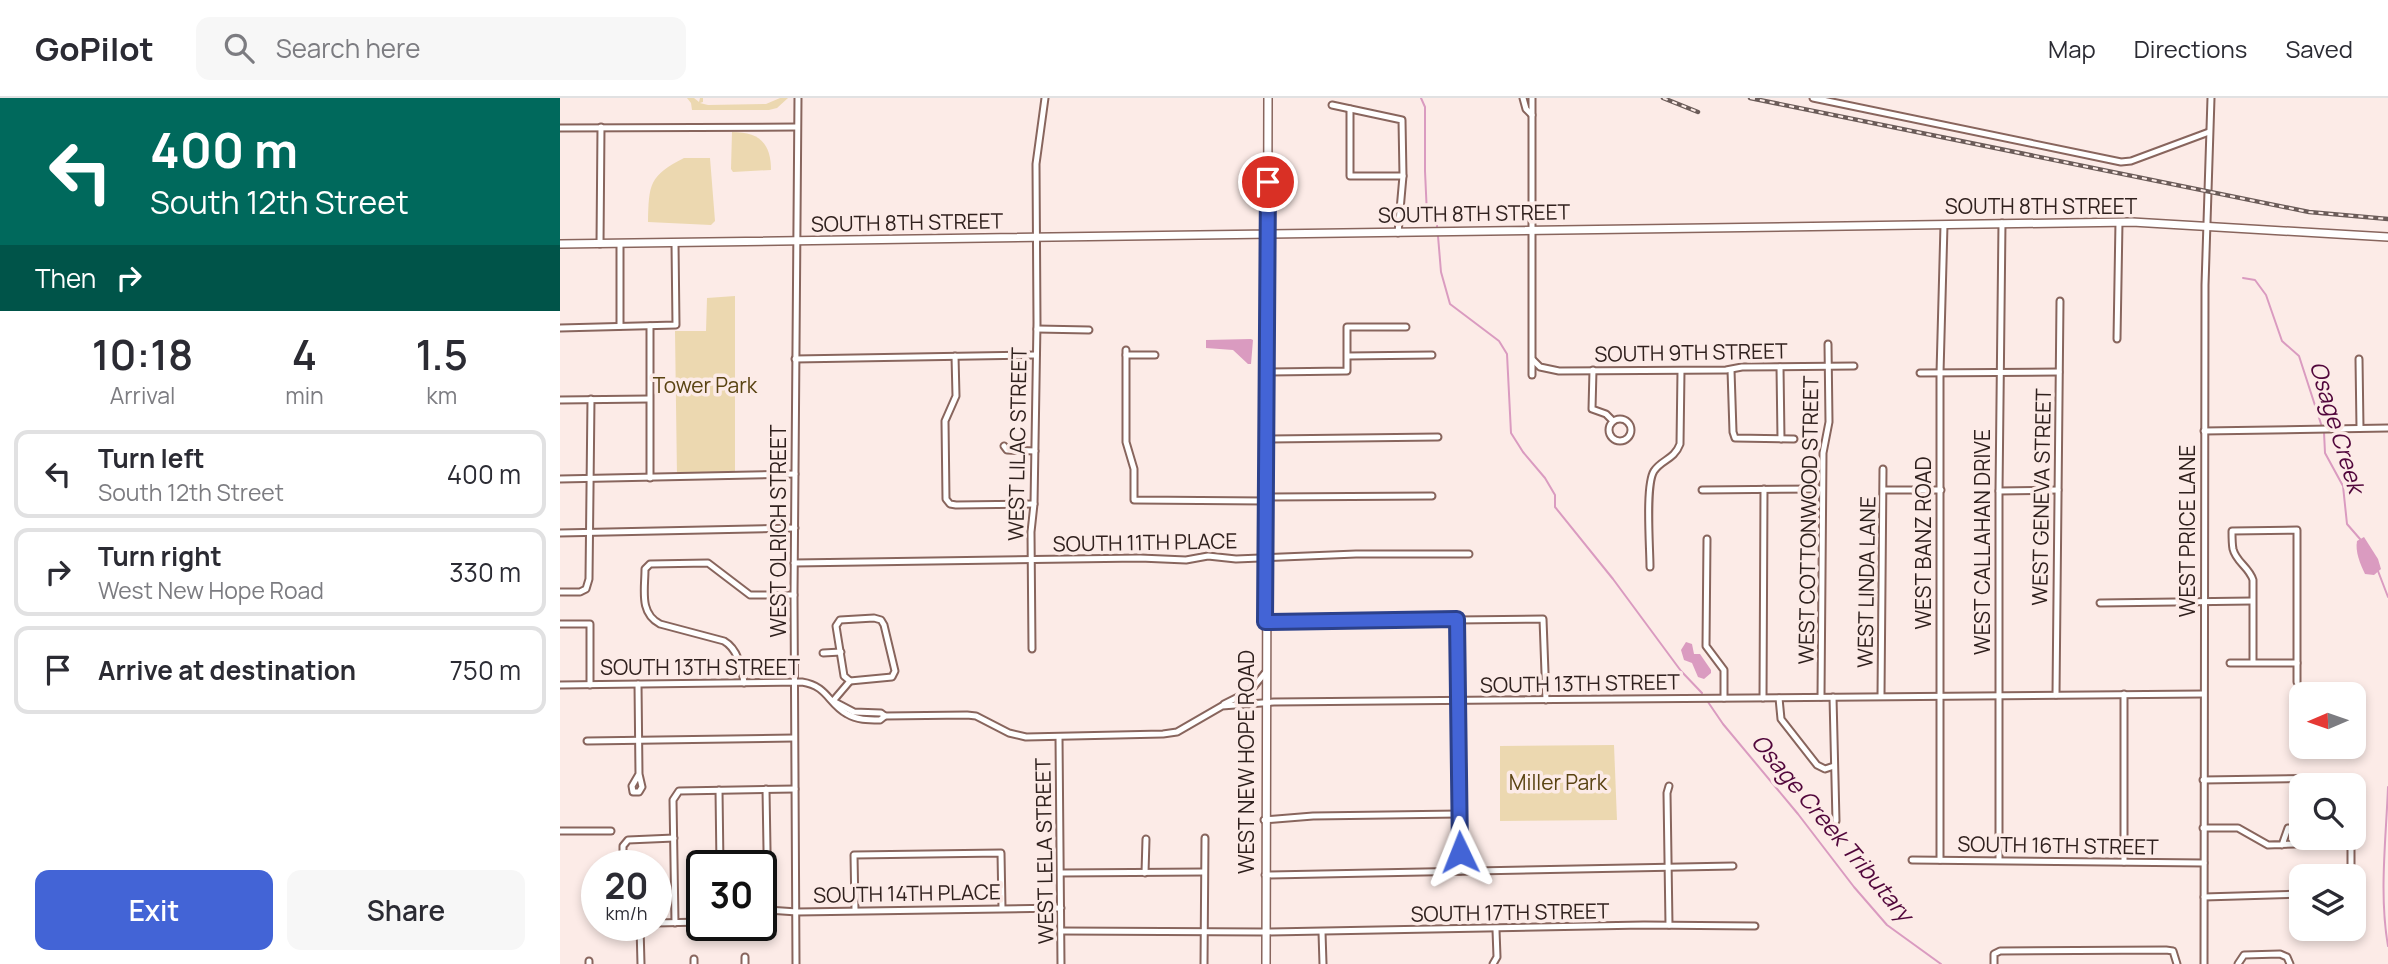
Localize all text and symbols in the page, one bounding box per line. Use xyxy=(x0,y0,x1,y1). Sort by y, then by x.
search box xyxy=(196,17,686,80)
text: GoPilot xyxy=(35,26,154,71)
icon: search xyxy=(220,29,258,67)
text: Search here xyxy=(276,30,420,66)
text: Map xyxy=(2048,32,2096,65)
text: Directions xyxy=(2134,32,2247,65)
text: Saved xyxy=(2285,32,2353,65)
text: 400 m xyxy=(150,116,298,183)
icon: left xyxy=(35,126,126,217)
pin xyxy=(1238,152,1298,212)
icon: arrive xyxy=(1249,163,1287,201)
text: South 12th Street xyxy=(150,180,409,224)
street label: SOUTH 8TH STREET xyxy=(1945,192,2138,220)
street label: SOUTH 8TH STREET xyxy=(1378,197,1571,229)
street label: SOUTH 8TH STREET xyxy=(811,206,1004,238)
icon: right xyxy=(110,259,148,297)
text: Then xyxy=(35,260,96,296)
text: 10:18 xyxy=(92,325,193,383)
text: 4 xyxy=(292,325,317,383)
text: 1.5 xyxy=(416,325,468,383)
street label: SOUTH 9TH STREET xyxy=(1594,336,1788,368)
street label: WEST LILAC STREET xyxy=(1001,346,1033,541)
water label: Osage Creek xyxy=(2303,357,2374,500)
park label: Tower Park xyxy=(653,371,758,399)
street label: WEST COTTONWOOD STREET xyxy=(1791,375,1825,665)
text: Arrival xyxy=(110,379,175,411)
text: min xyxy=(285,379,324,411)
text: km xyxy=(426,379,457,411)
street label: WEST GENEVA STREET xyxy=(2025,388,2057,606)
street label: WEST OLRICH STREET xyxy=(764,424,792,637)
street label: WEST CALLAHAN DRIVE xyxy=(1968,429,1996,655)
text: Turn left xyxy=(98,440,205,476)
street label: WEST PRICE LANE xyxy=(2173,445,2201,617)
icon: left xyxy=(39,455,77,493)
text: 400 m xyxy=(447,456,521,492)
street label: WEST BANZ ROAD xyxy=(1909,456,1937,630)
text: South 12th Street xyxy=(98,476,284,508)
street label: WEST LINDA LANE xyxy=(1851,496,1881,668)
street label: SOUTH 11TH PLACE xyxy=(1052,526,1238,558)
text: Turn right xyxy=(98,538,222,574)
icon: right xyxy=(39,553,77,591)
text: 330 m xyxy=(449,554,521,590)
text: West New Hope Road xyxy=(98,574,324,606)
street label: WEST NEW HOPE ROAD xyxy=(1232,650,1260,874)
icon: arrive xyxy=(39,651,77,689)
text: Arrive at destination xyxy=(98,652,356,688)
text: 750 m xyxy=(450,652,521,688)
street label: SOUTH 13TH STREET xyxy=(600,653,801,681)
street label: SOUTH 13TH STREET xyxy=(1480,667,1681,699)
north arrow xyxy=(2289,682,2366,760)
map controls xyxy=(2289,682,2366,941)
water label: Osage Creek Tributary xyxy=(1745,727,1923,930)
street label: WEST LELA STREET xyxy=(1028,757,1060,944)
park label: Miller Park xyxy=(1509,768,1608,796)
button: search xyxy=(2289,773,2366,850)
position arrow xyxy=(1423,815,1497,889)
street label: SOUTH 16TH STREET xyxy=(1957,829,2159,861)
speed limit sign: 30 xyxy=(686,850,777,941)
text: 20 xyxy=(605,862,648,910)
button: layers xyxy=(2289,864,2366,941)
button: Exit xyxy=(35,870,273,950)
button: Share xyxy=(287,870,525,950)
street label: SOUTH 14TH PLACE xyxy=(813,877,1001,909)
street label: SOUTH 17TH STREET xyxy=(1410,896,1610,928)
text: km/h xyxy=(606,901,647,925)

